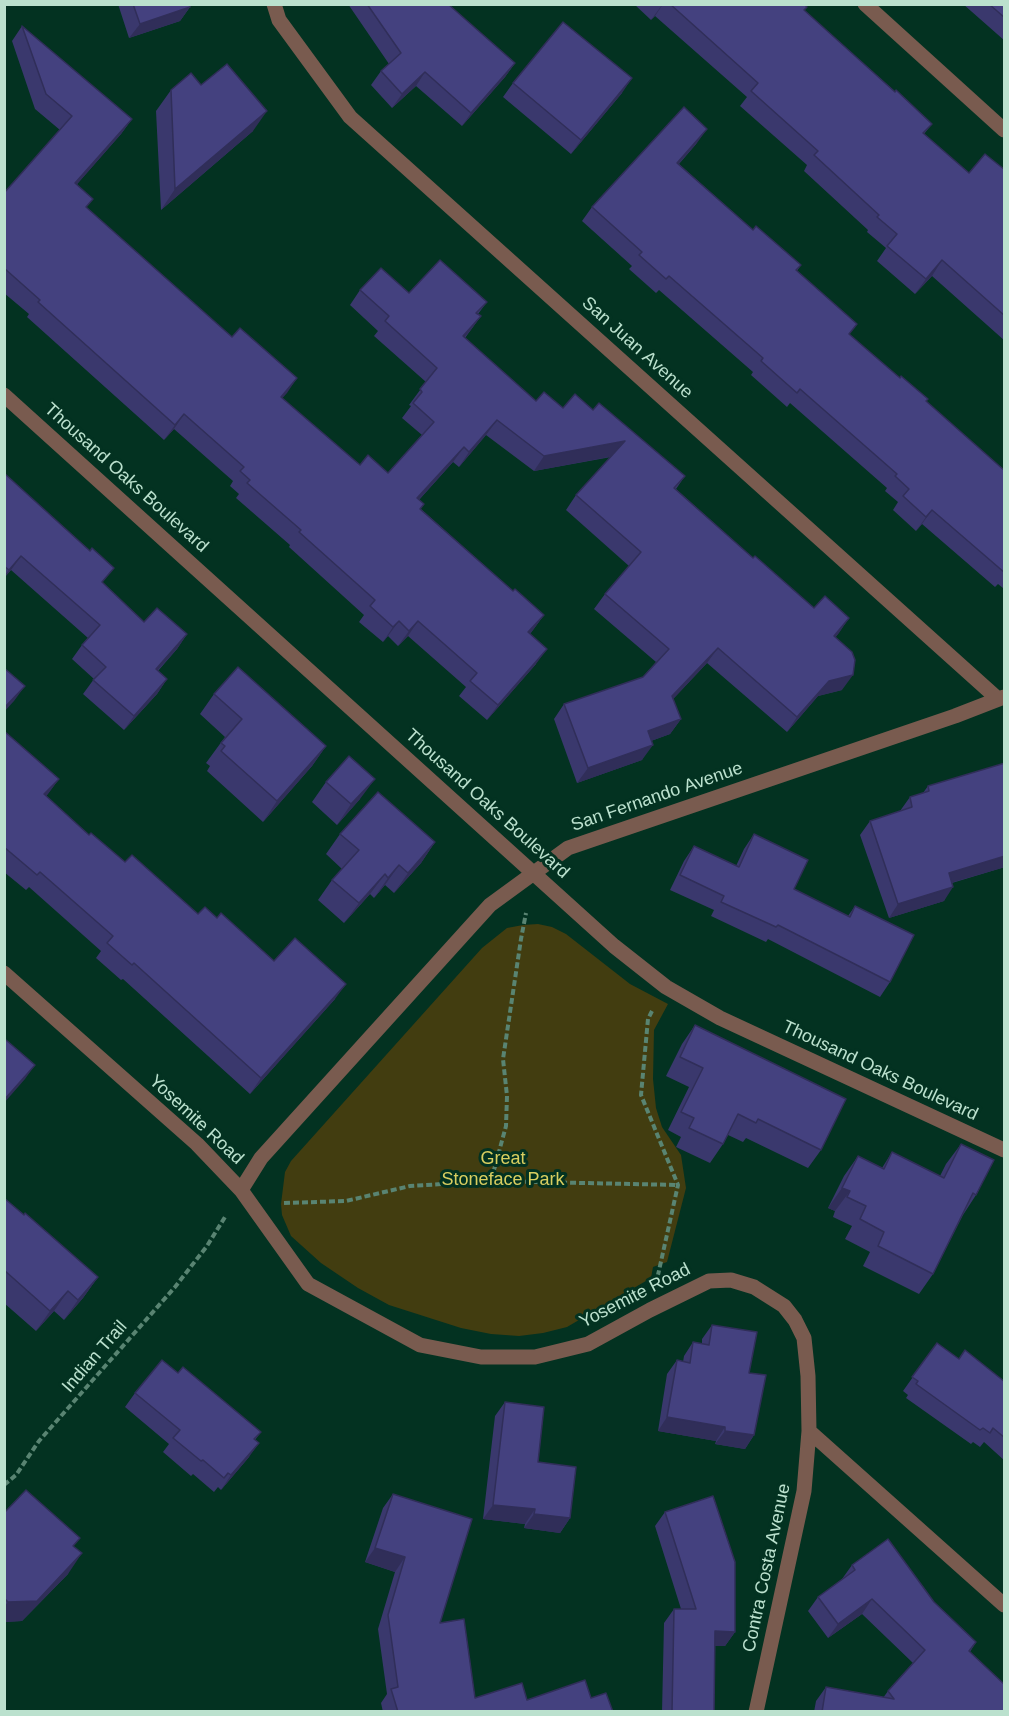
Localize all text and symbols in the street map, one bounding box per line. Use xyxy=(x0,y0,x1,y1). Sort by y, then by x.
street label: San Juan Avenue xyxy=(577,293,697,403)
street label: Thousand Oaks Boulevard xyxy=(40,399,212,557)
street label: Thousand Oaks Boulevard xyxy=(401,725,573,883)
street label: San Fernando Avenue xyxy=(568,758,746,836)
street label: Thousand Oaks Boulevard xyxy=(779,1016,981,1126)
street label: Yosemite Road xyxy=(144,1071,248,1169)
park label: Great Stoneface Park xyxy=(441,1148,565,1190)
street label: Yosemite Road xyxy=(576,1259,694,1333)
street label: Indian Trail xyxy=(58,1317,132,1397)
street label: Contra Costa Avenue xyxy=(739,1482,795,1654)

